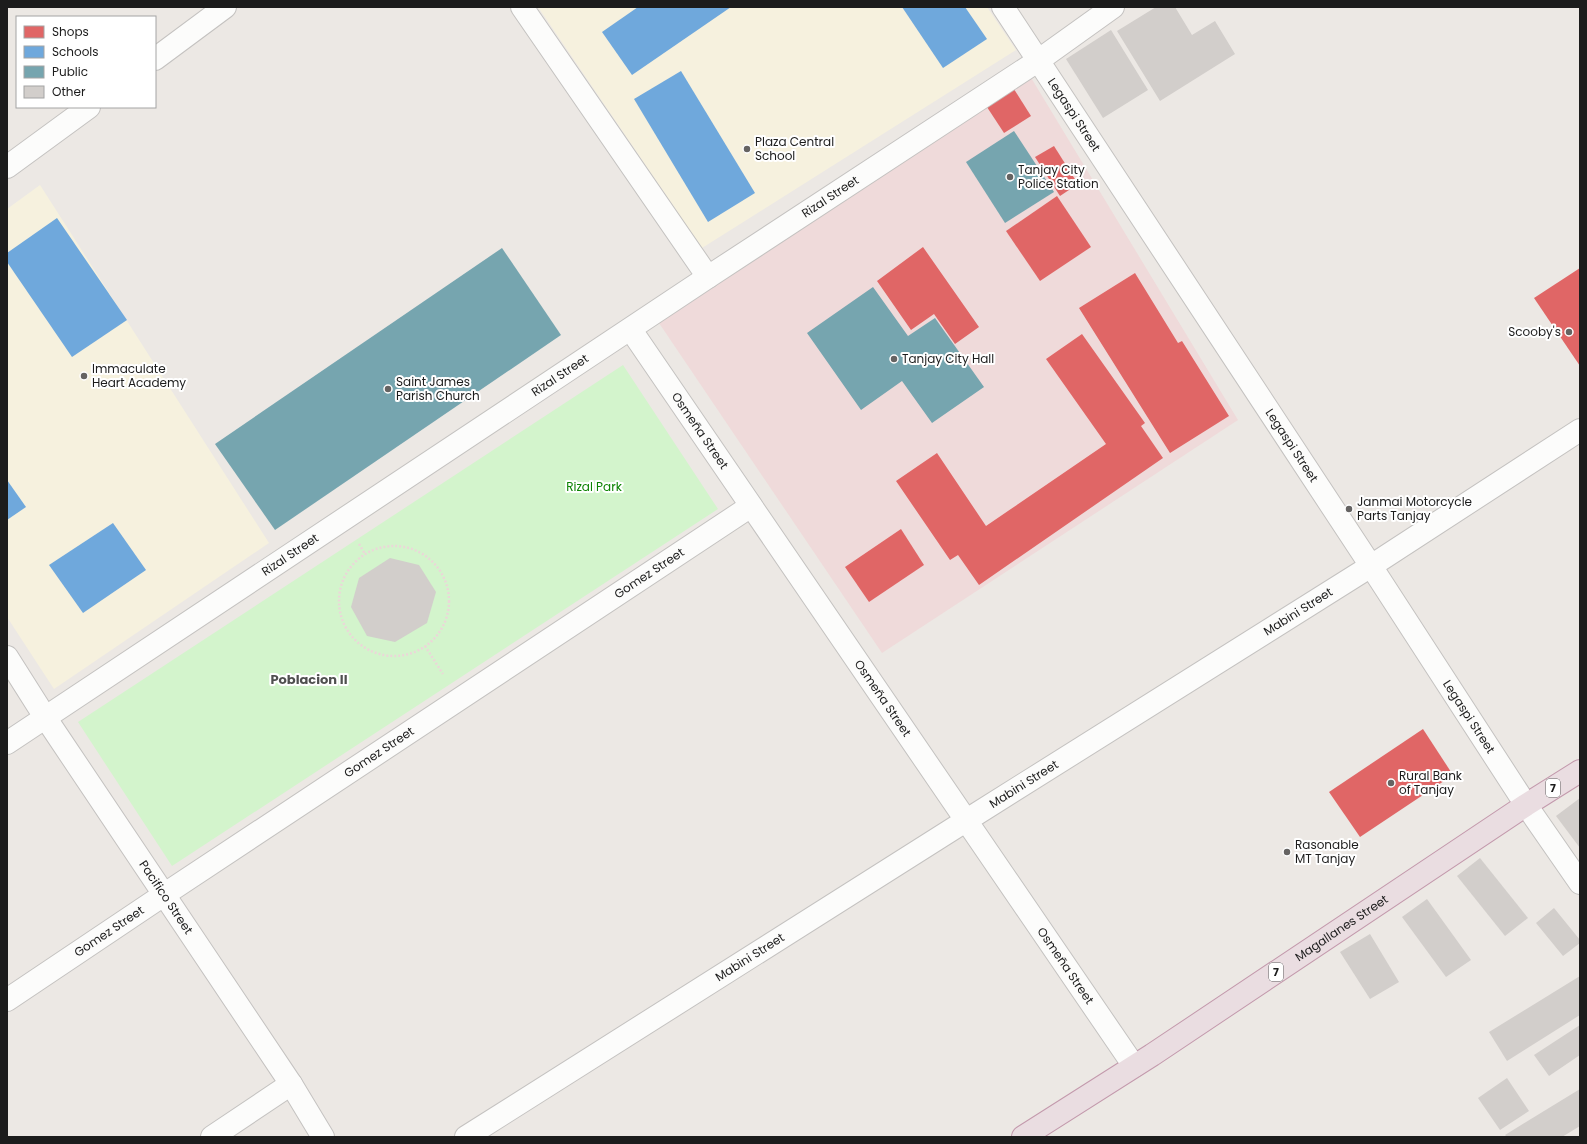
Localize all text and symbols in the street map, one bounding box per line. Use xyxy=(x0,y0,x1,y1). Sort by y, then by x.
legend xyxy=(16,16,156,108)
text: Shops xyxy=(52,23,89,40)
text: Schools xyxy=(52,43,99,60)
text: Public xyxy=(52,63,88,80)
street label: Legaspi Street xyxy=(1044,74,1105,154)
text: Other xyxy=(52,83,86,100)
place label: Plaza Central School xyxy=(755,133,834,164)
marker: Plaza Central School xyxy=(742,144,752,154)
place label: Tanjay City Police Station xyxy=(1018,161,1099,192)
street label: Rizal Street xyxy=(798,171,862,221)
marker: Tanjay City Police Station xyxy=(1005,172,1015,182)
place label: Scooby's xyxy=(1508,323,1561,340)
marker: Scooby's xyxy=(1564,327,1574,337)
street label: Rizal Street xyxy=(528,350,592,400)
place label: Tanjay City Hall xyxy=(902,350,994,367)
marker: Tanjay City Hall xyxy=(889,354,899,364)
place label: Immaculate Heart Academy xyxy=(92,360,186,391)
marker: Immaculate Heart Academy xyxy=(79,371,89,381)
place label: Saint James Parish Church xyxy=(396,373,480,404)
marker: Saint James Parish Church xyxy=(383,384,393,394)
street label: Osmeña Street xyxy=(668,389,733,472)
street label: Legaspi Street xyxy=(1262,405,1322,485)
park label: Rizal Park xyxy=(566,478,623,495)
place label: Janmai Motorcycle Parts Tanjay xyxy=(1357,493,1472,524)
marker: Janmai Motorcycle Parts Tanjay xyxy=(1344,504,1354,514)
street label: Rizal Street xyxy=(258,529,322,579)
street label: Gomez Street xyxy=(611,544,687,602)
street label: Mabini Street xyxy=(1260,583,1336,639)
street label: Osmeña Street xyxy=(851,656,915,740)
district label: Poblacion II xyxy=(270,670,348,689)
street label: Legaspi Street xyxy=(1439,676,1499,757)
street label: Gomez Street xyxy=(340,722,417,781)
street label: Mabini Street xyxy=(986,756,1061,812)
place label: Rural Bank of Tanjay xyxy=(1399,767,1463,798)
marker: Rural Bank of Tanjay xyxy=(1386,778,1396,788)
road number: 7 xyxy=(1546,779,1560,797)
place label: Rasonable MT Tanjay xyxy=(1295,836,1359,867)
marker: Rasonable MT Tanjay xyxy=(1282,847,1292,857)
street label: Pacifico Street xyxy=(135,857,197,937)
street label: Magallanes Street xyxy=(1292,891,1391,965)
street label: Gomez Street xyxy=(71,902,147,961)
street label: Osmeña Street xyxy=(1034,924,1098,1007)
street label: Mabini Street xyxy=(712,929,787,985)
road number: 7 xyxy=(1269,963,1283,981)

